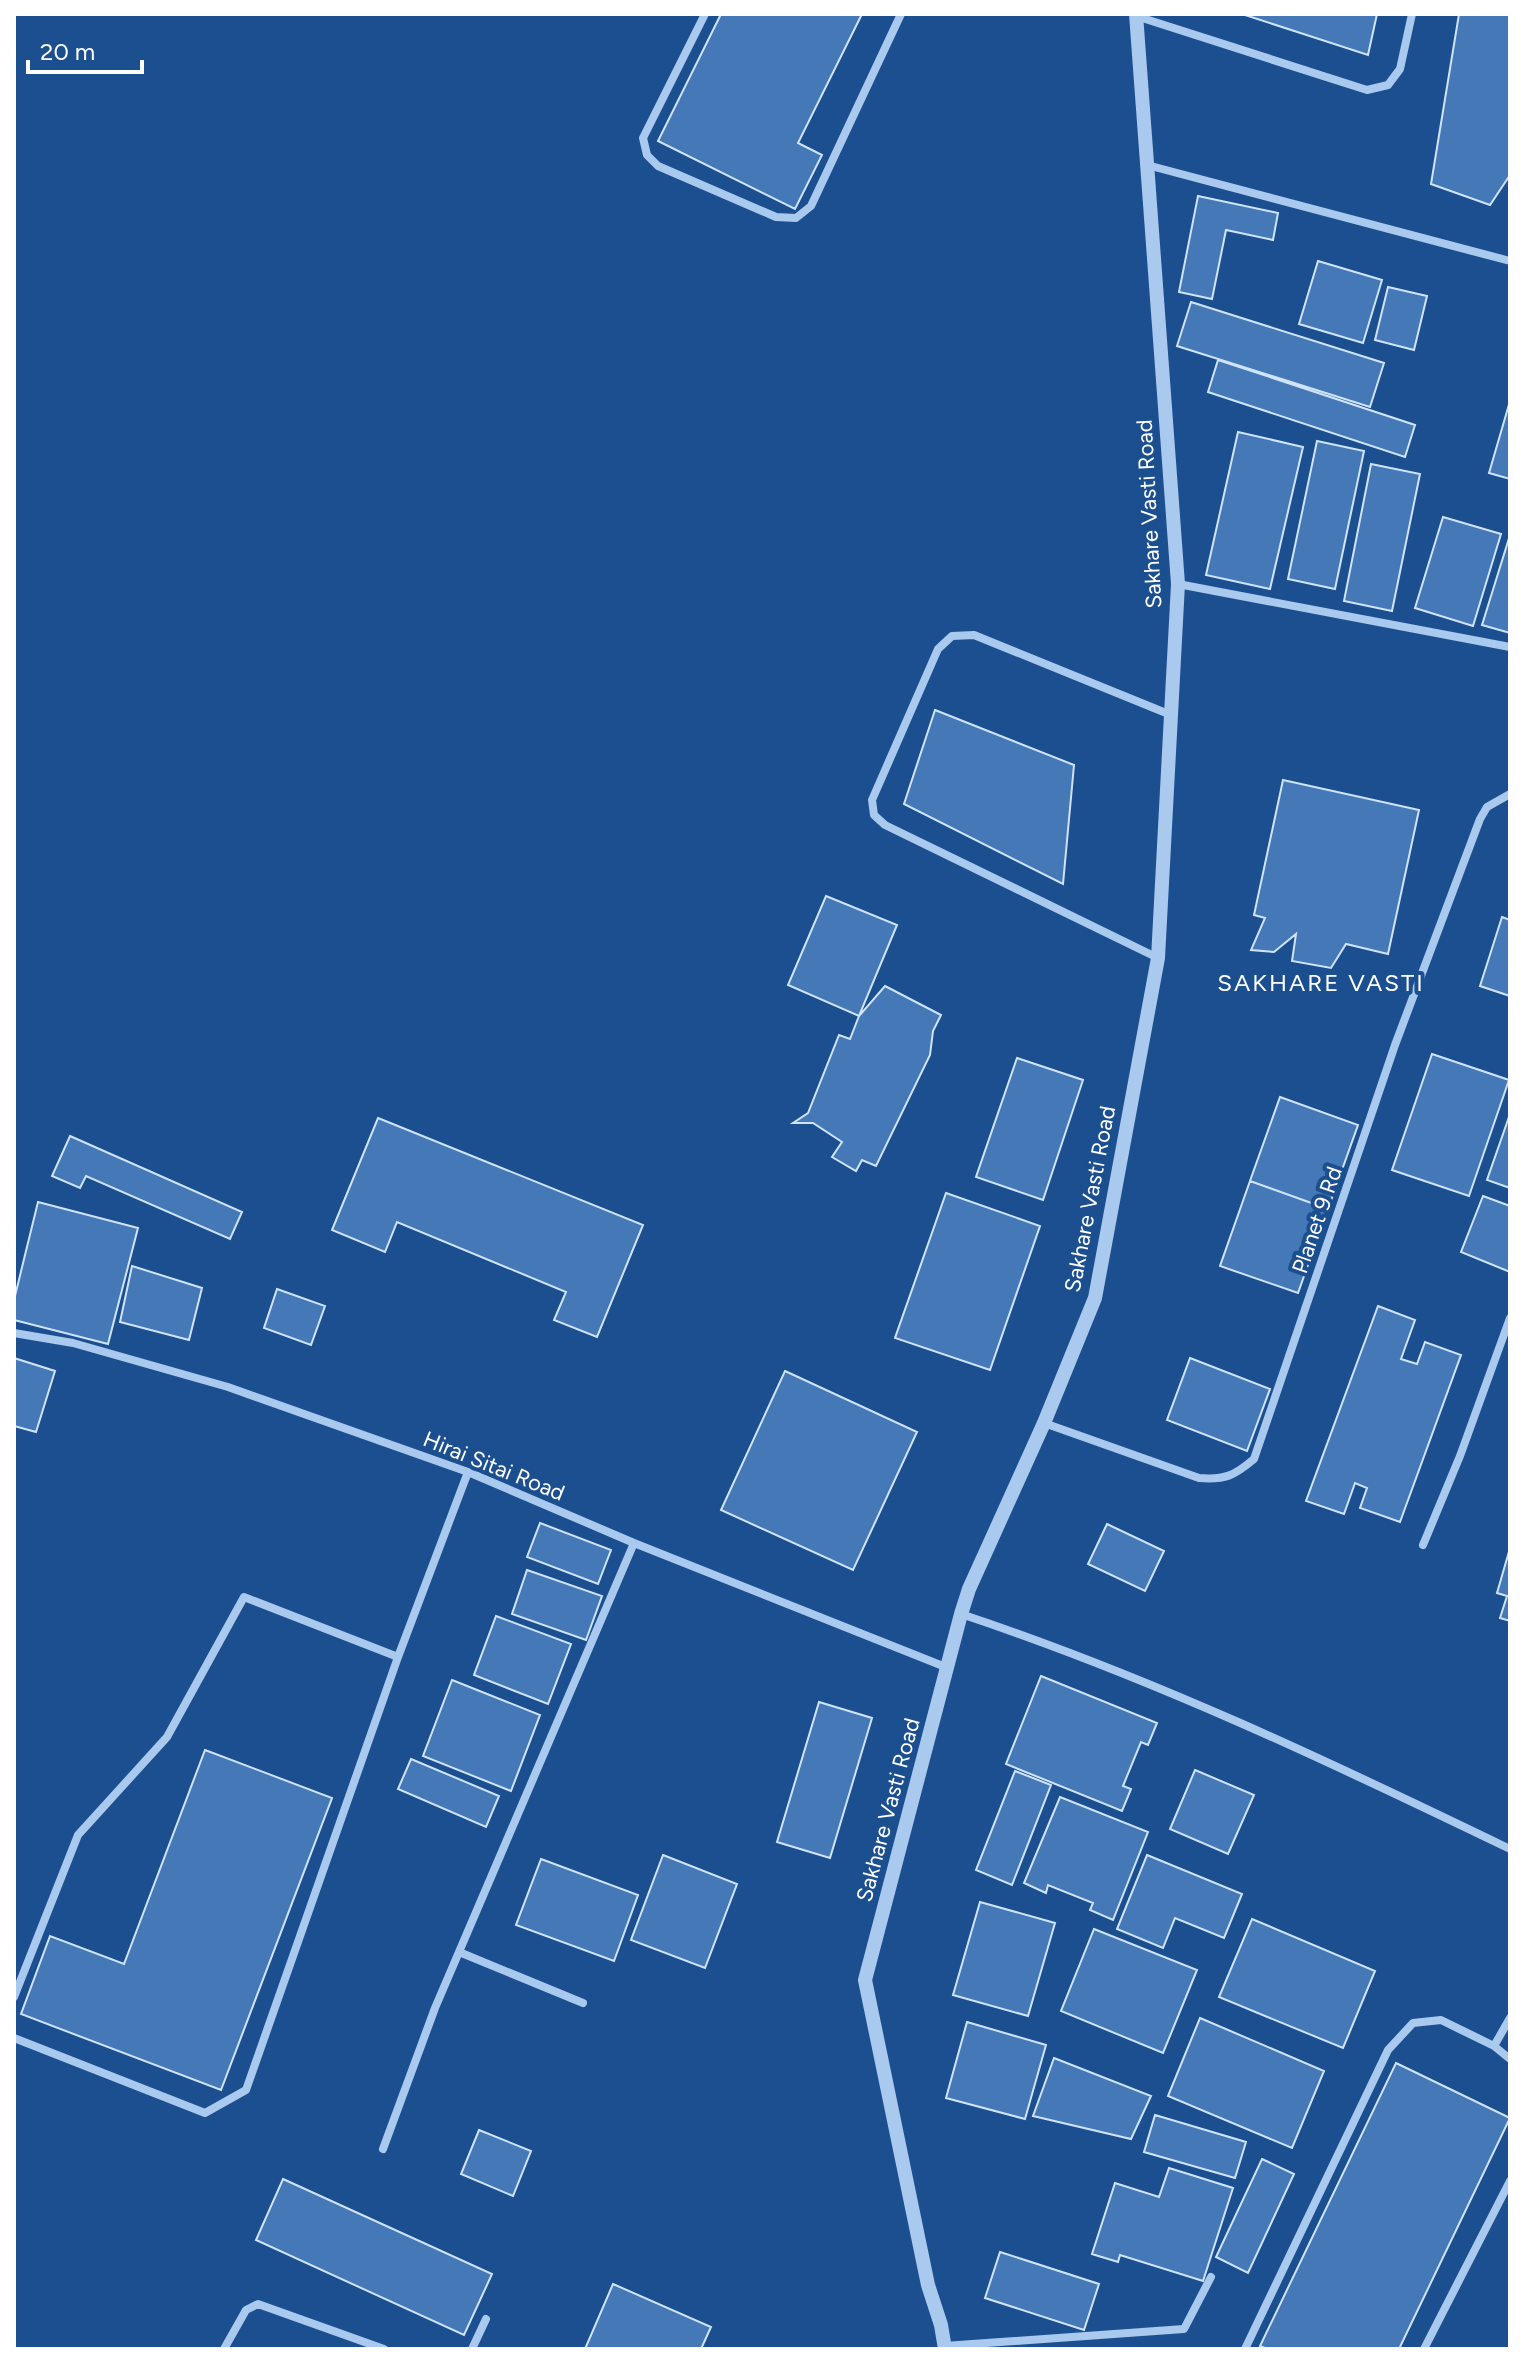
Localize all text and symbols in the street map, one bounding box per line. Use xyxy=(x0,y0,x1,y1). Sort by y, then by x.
scale bar xyxy=(28,24,142,74)
text: 20 m xyxy=(40,37,95,66)
street label: Sakhare Vasti Road xyxy=(1131,419,1167,609)
district label: SAKHARE VASTI xyxy=(1217,968,1425,997)
street label: Sakhare Vasti Road xyxy=(1059,1104,1121,1294)
street label: Planet 9 Rd xyxy=(1286,1163,1348,1277)
street label: Hirai Sitai Road xyxy=(419,1425,569,1507)
street label: Sakhare Vasti Road xyxy=(850,1715,926,1905)

